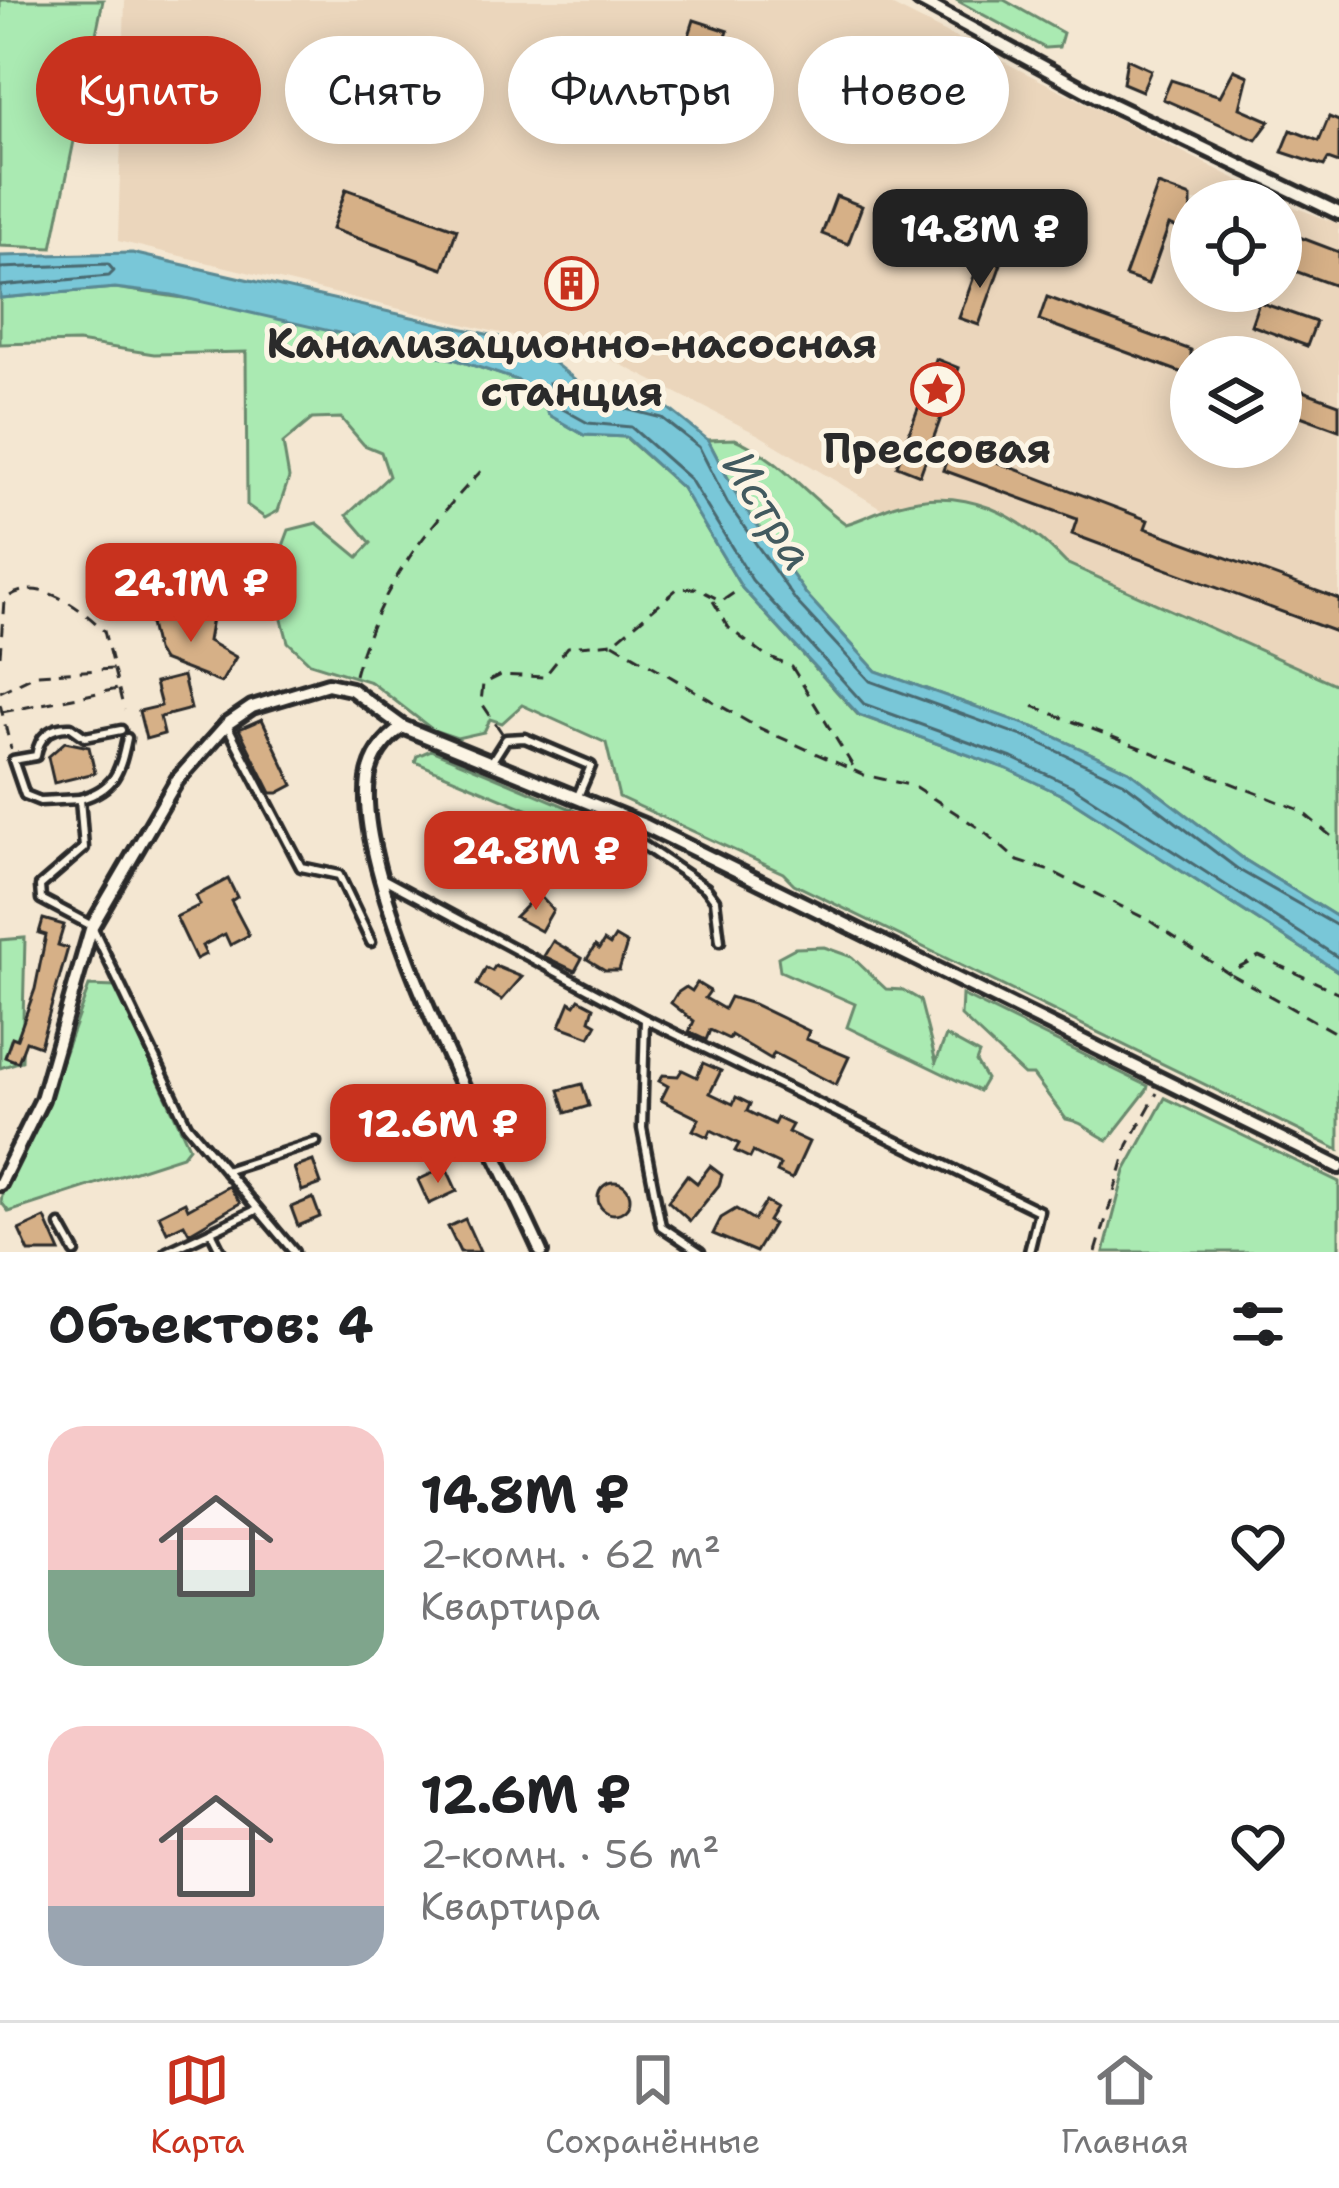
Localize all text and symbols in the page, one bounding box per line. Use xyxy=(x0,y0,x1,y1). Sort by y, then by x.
chip: Купить xyxy=(36,36,261,144)
chip: Снять xyxy=(285,36,484,144)
chip: Фильтры xyxy=(508,36,774,144)
chip: Новое xyxy=(798,36,1009,144)
map controls xyxy=(1170,180,1302,468)
button: locate xyxy=(1170,180,1302,312)
pin: 14.8M ₽ xyxy=(869,189,1091,291)
text: 14.8M ₽ xyxy=(900,202,1060,254)
building icon: Канализационно-насосная станция xyxy=(544,256,600,312)
place label: Канализационно-насосная станция xyxy=(267,315,877,419)
button: layers xyxy=(1170,336,1302,468)
place icon: Прессовая xyxy=(909,361,965,417)
place label: Прессовая xyxy=(823,420,1051,476)
water label: Истра xyxy=(709,439,829,581)
pin: 24.1M ₽ xyxy=(80,543,302,645)
text: 24.1M ₽ xyxy=(113,556,269,608)
pin: 24.8M ₽ xyxy=(425,811,647,913)
text: 24.8M ₽ xyxy=(451,824,621,876)
pin: 12.6M ₽ xyxy=(327,1084,549,1186)
text: 12.6M ₽ xyxy=(357,1097,519,1149)
text: Объектов: 4 xyxy=(48,1290,374,1358)
icon: filters xyxy=(1225,1291,1291,1357)
text: 14.8M ₽ xyxy=(420,1460,630,1528)
icon: home xyxy=(144,1474,288,1618)
icon: heart xyxy=(1225,1513,1291,1579)
text: 2-комн. · 62 m² xyxy=(420,1528,721,1580)
text: Квартира xyxy=(420,1580,600,1632)
text: 12.6M ₽ xyxy=(420,1760,632,1828)
icon: home xyxy=(144,1774,288,1918)
icon: heart xyxy=(1225,1813,1291,1879)
text: 2-комн. · 56 m² xyxy=(420,1828,720,1880)
text: Квартира xyxy=(420,1880,600,1932)
tab: Карта xyxy=(150,2047,245,2164)
tab: Сохранённые xyxy=(545,2047,761,2164)
tab: Главная xyxy=(1061,2047,1189,2164)

